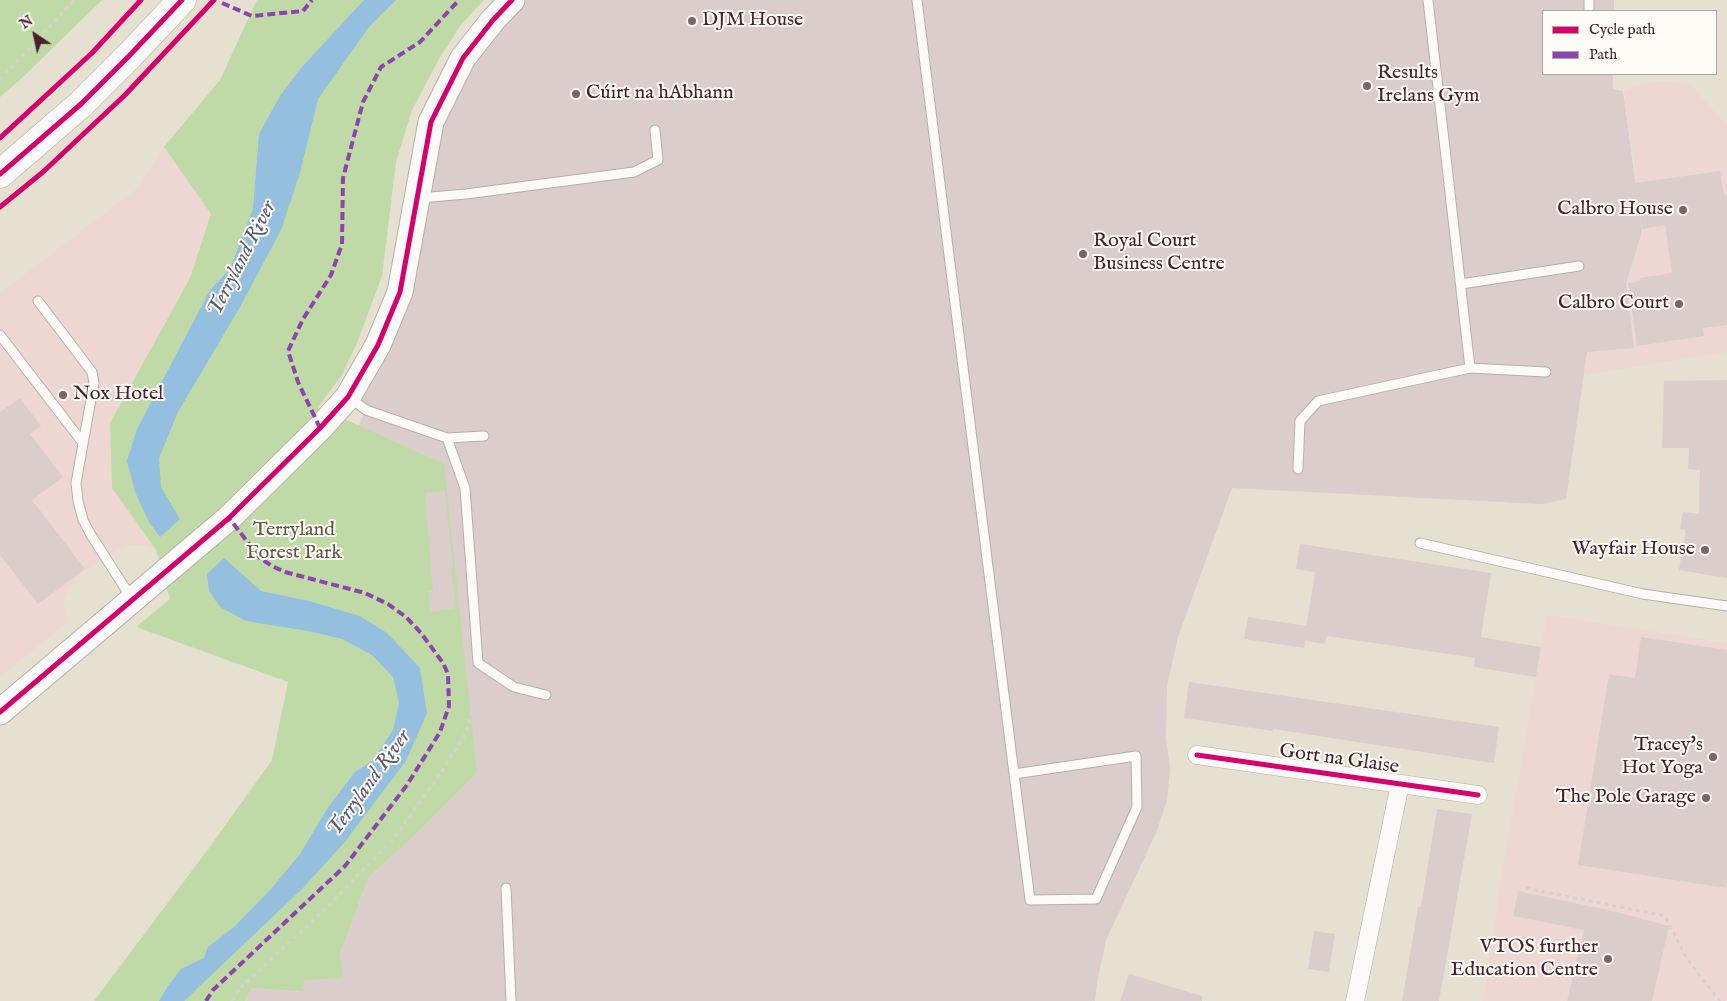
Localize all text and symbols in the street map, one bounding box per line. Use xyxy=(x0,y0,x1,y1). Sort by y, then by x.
place label: DJM House xyxy=(702,9,803,33)
north arrow xyxy=(10,10,60,60)
legend xyxy=(1542,10,1717,75)
text: N xyxy=(17,12,37,33)
marker: DJM House xyxy=(686,15,698,27)
text: Cycle path xyxy=(1589,20,1655,39)
text: Path xyxy=(1589,45,1617,64)
place label: Results Irelans Gym xyxy=(1377,62,1479,109)
marker: Results Irelans Gym xyxy=(1361,80,1373,92)
place label: Cúirt na hAbhann xyxy=(586,82,734,106)
marker: Cúirt na hAbhann xyxy=(570,88,582,100)
water label: Terryland River xyxy=(203,197,283,321)
place label: Calbro House xyxy=(1557,198,1673,222)
marker: Calbro House xyxy=(1677,204,1689,216)
place label: Royal Court Business Centre xyxy=(1093,230,1225,277)
marker: Royal Court Business Centre xyxy=(1077,248,1089,260)
place label: Calbro Court xyxy=(1558,292,1669,316)
marker: Calbro Court xyxy=(1673,298,1685,310)
place label: Nox Hotel xyxy=(73,383,164,407)
marker: Nox Hotel xyxy=(57,389,69,401)
park label: Terryland Forest Park xyxy=(246,519,342,566)
place label: Wayfair House xyxy=(1572,538,1695,562)
marker: Wayfair House xyxy=(1699,544,1711,556)
water label: Terryland River xyxy=(323,726,417,842)
place label: Tracey's Hot Yoga xyxy=(1621,734,1703,781)
street label: Gort na Glaise xyxy=(1278,740,1400,780)
marker: Tracey's Hot Yoga xyxy=(1707,751,1719,763)
place label: The Pole Garage xyxy=(1556,786,1696,810)
marker: The Pole Garage xyxy=(1700,792,1712,804)
place label: VTOS further Education Centre xyxy=(1451,936,1598,983)
marker: VTOS further Education Centre xyxy=(1602,953,1614,965)

